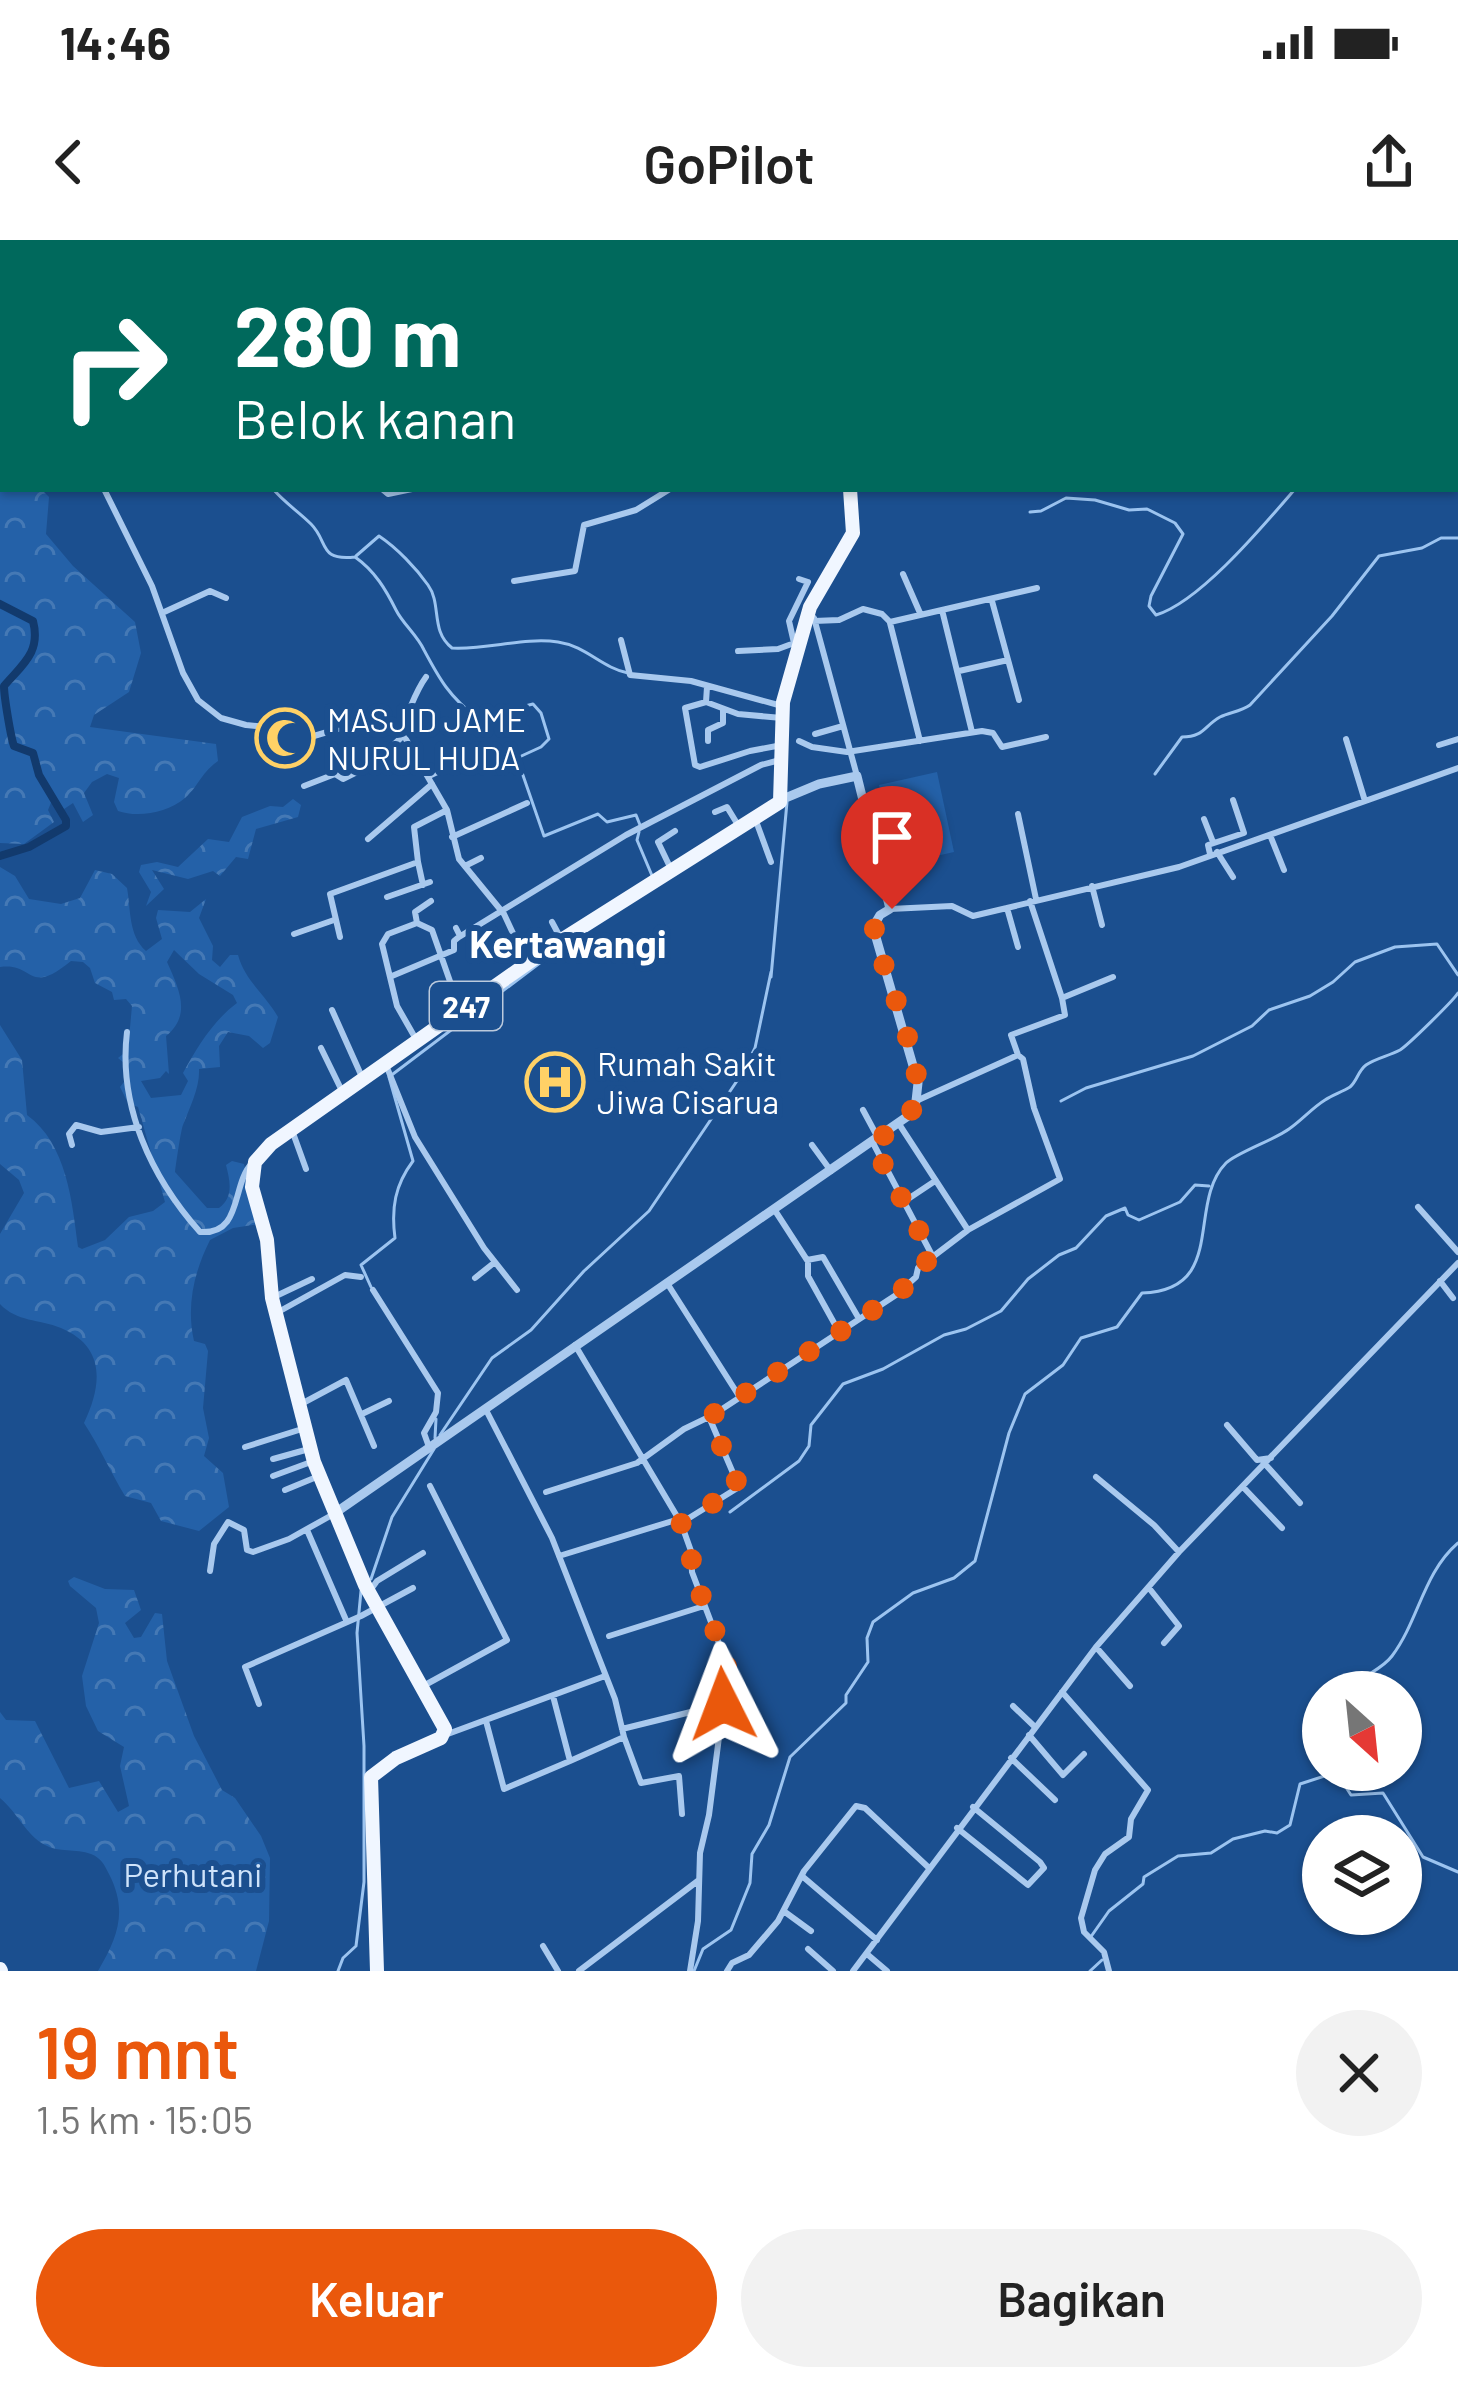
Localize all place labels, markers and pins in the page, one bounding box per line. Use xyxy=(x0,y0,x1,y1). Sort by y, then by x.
place label: MASJID JAME NURUL HUDA xyxy=(327,699,526,777)
mosque icon: MASJID JAME NURUL HUDA xyxy=(254,707,316,769)
pin xyxy=(841,786,943,909)
place label: Rumah Sakit Jiwa Cisarua xyxy=(597,1043,779,1121)
hospital icon: Rumah Sakit Jiwa Cisarua xyxy=(524,1051,586,1113)

